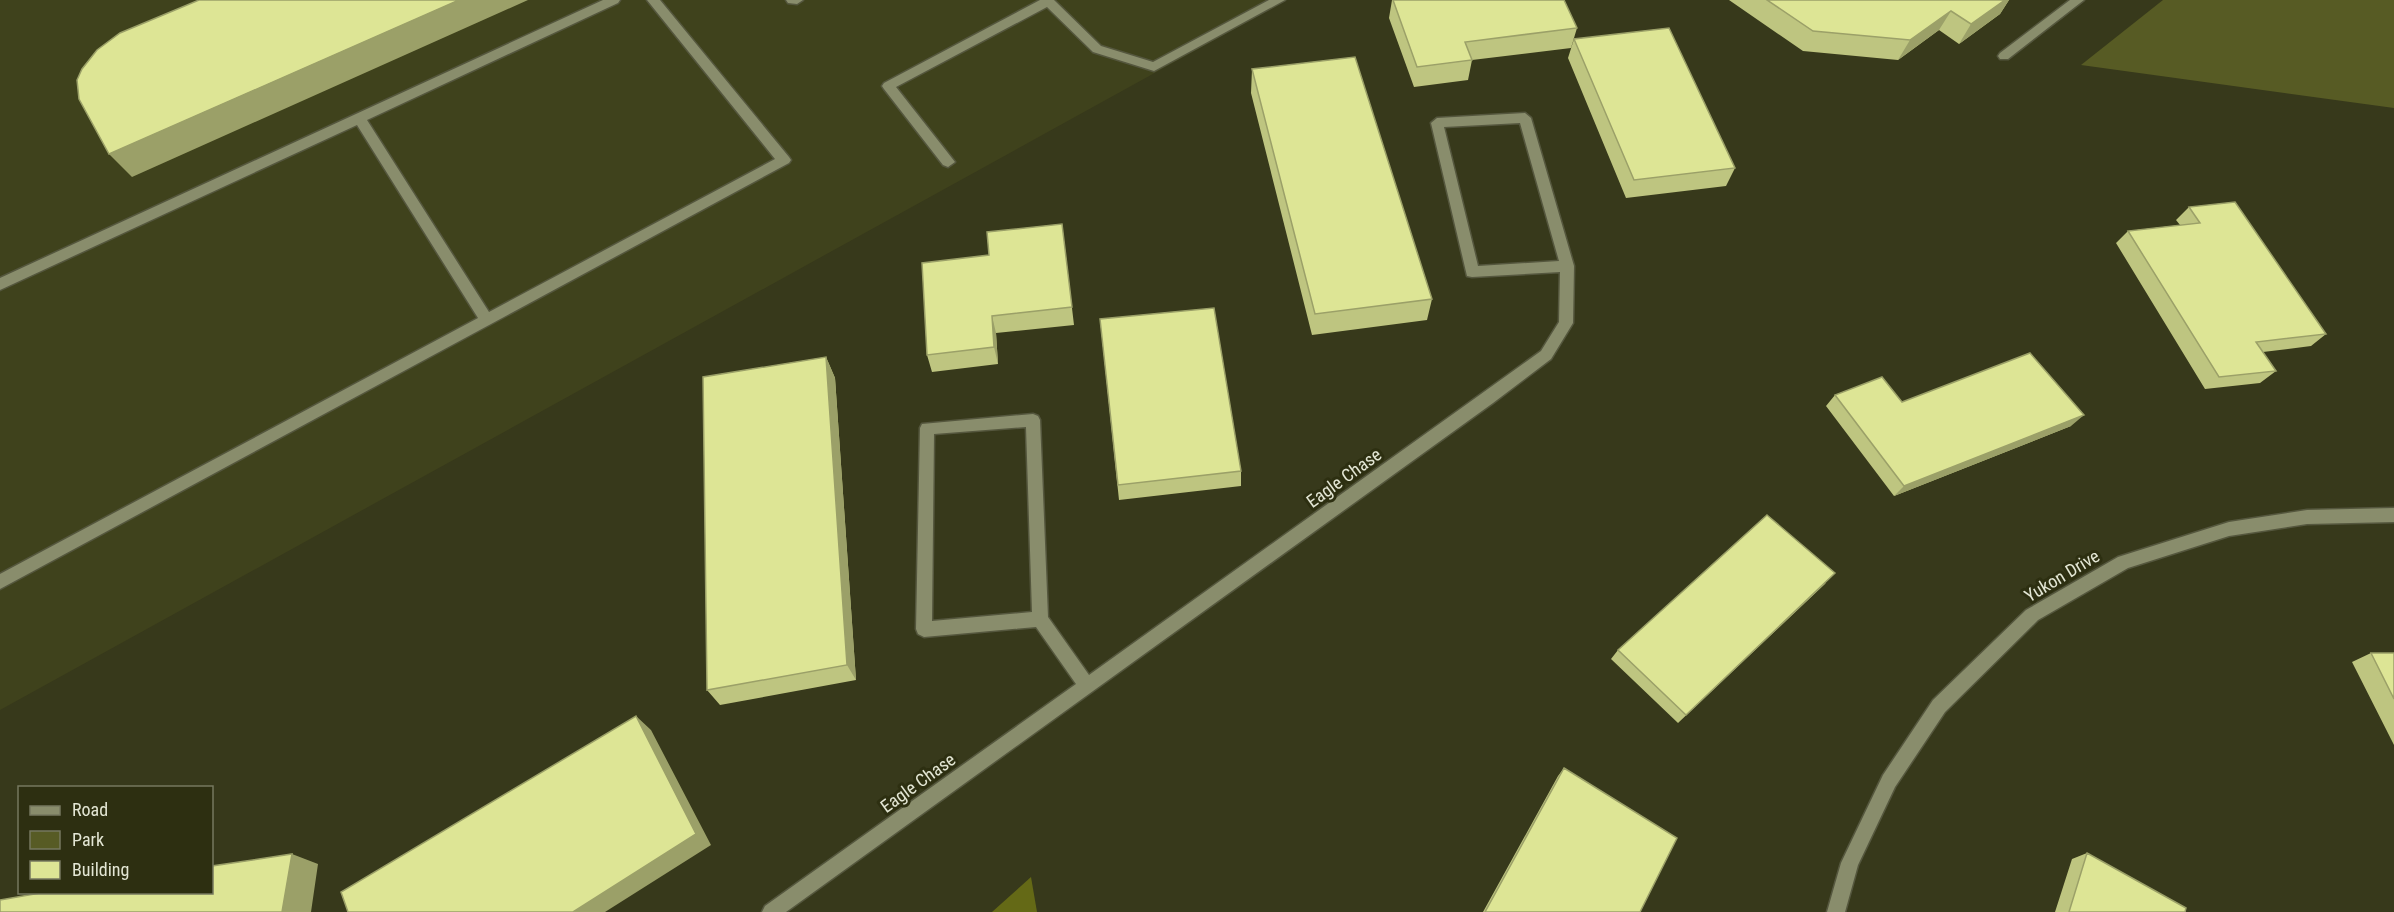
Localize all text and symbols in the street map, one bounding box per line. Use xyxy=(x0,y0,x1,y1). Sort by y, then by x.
street label: Eagle Chase xyxy=(1302,443,1385,512)
street label: Yukon Drive xyxy=(2020,545,2103,606)
street label: Eagle Chase xyxy=(876,748,959,817)
legend xyxy=(18,786,213,894)
text: Road xyxy=(72,799,108,820)
text: Park xyxy=(72,829,104,850)
text: Building xyxy=(72,859,129,880)

